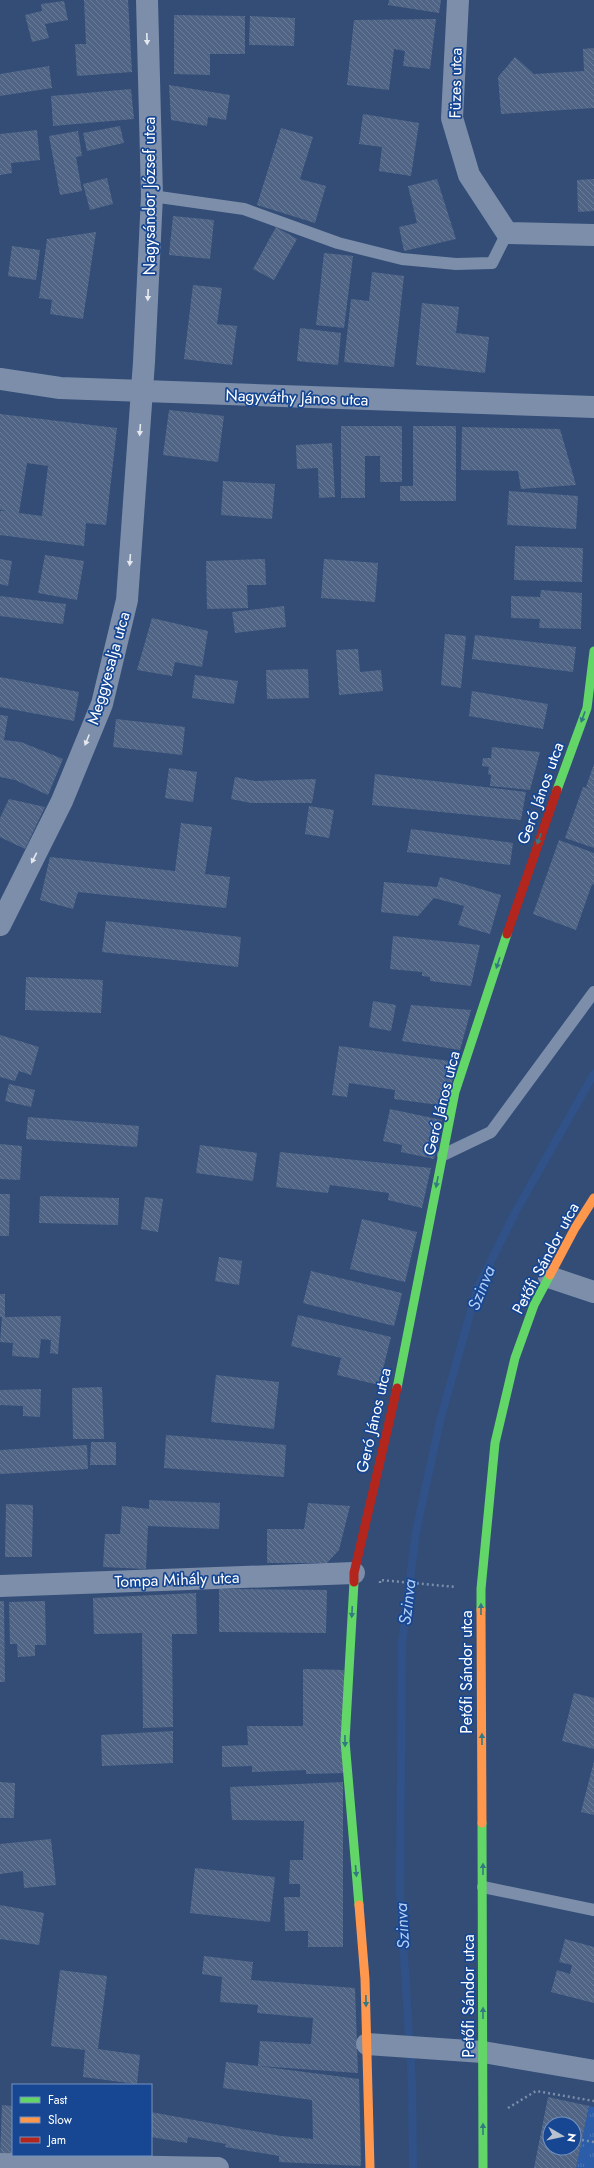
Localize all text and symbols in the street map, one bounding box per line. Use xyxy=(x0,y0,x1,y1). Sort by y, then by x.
one-way arrow xyxy=(144,33,150,46)
street label: Füzes utca xyxy=(443,48,468,119)
street label: Nagysándor József utca xyxy=(138,117,161,275)
one-way arrow xyxy=(144,289,151,301)
street label: Nagyváthy János utca xyxy=(225,384,369,411)
one-way arrow xyxy=(136,424,143,436)
one-way arrow xyxy=(127,554,133,566)
street label: Meggyesalja utca xyxy=(81,609,136,727)
one-way arrow xyxy=(580,711,586,723)
one-way arrow xyxy=(84,734,90,746)
street label: Geró János utca xyxy=(511,739,570,847)
one-way arrow xyxy=(536,834,542,846)
one-way arrow xyxy=(30,852,37,864)
one-way arrow xyxy=(495,957,501,969)
street label: Geró János utca xyxy=(417,1048,466,1158)
one-way arrow xyxy=(434,1176,440,1188)
street label: Petőfi Sándor utca xyxy=(506,1198,585,1318)
water label: Szinva xyxy=(461,1262,501,1314)
street label: Geró János utca xyxy=(350,1365,397,1475)
street label: Tompa Mihály utca xyxy=(114,1566,240,1593)
water label: Szinva xyxy=(392,1577,422,1626)
one-way arrow xyxy=(478,1602,484,1615)
one-way arrow xyxy=(348,1606,355,1618)
street label: Petőfi Sándor utca xyxy=(455,1610,478,1734)
one-way arrow xyxy=(479,1732,485,1745)
one-way arrow xyxy=(342,1735,348,1748)
one-way arrow xyxy=(480,1862,486,1875)
one-way arrow xyxy=(353,1865,359,1877)
water label: Szinva xyxy=(389,1902,415,1950)
street label: Petőfi Sándor utca xyxy=(457,1934,480,2058)
one-way arrow xyxy=(363,1995,369,2008)
one-way arrow xyxy=(480,2006,486,2019)
legend xyxy=(12,2084,152,2156)
text: Fast xyxy=(48,2091,67,2109)
text: Slow xyxy=(48,2111,73,2129)
north arrow xyxy=(542,2116,582,2156)
one-way arrow xyxy=(480,2122,486,2135)
text: Jam xyxy=(46,2131,66,2149)
text: N xyxy=(563,2132,580,2143)

